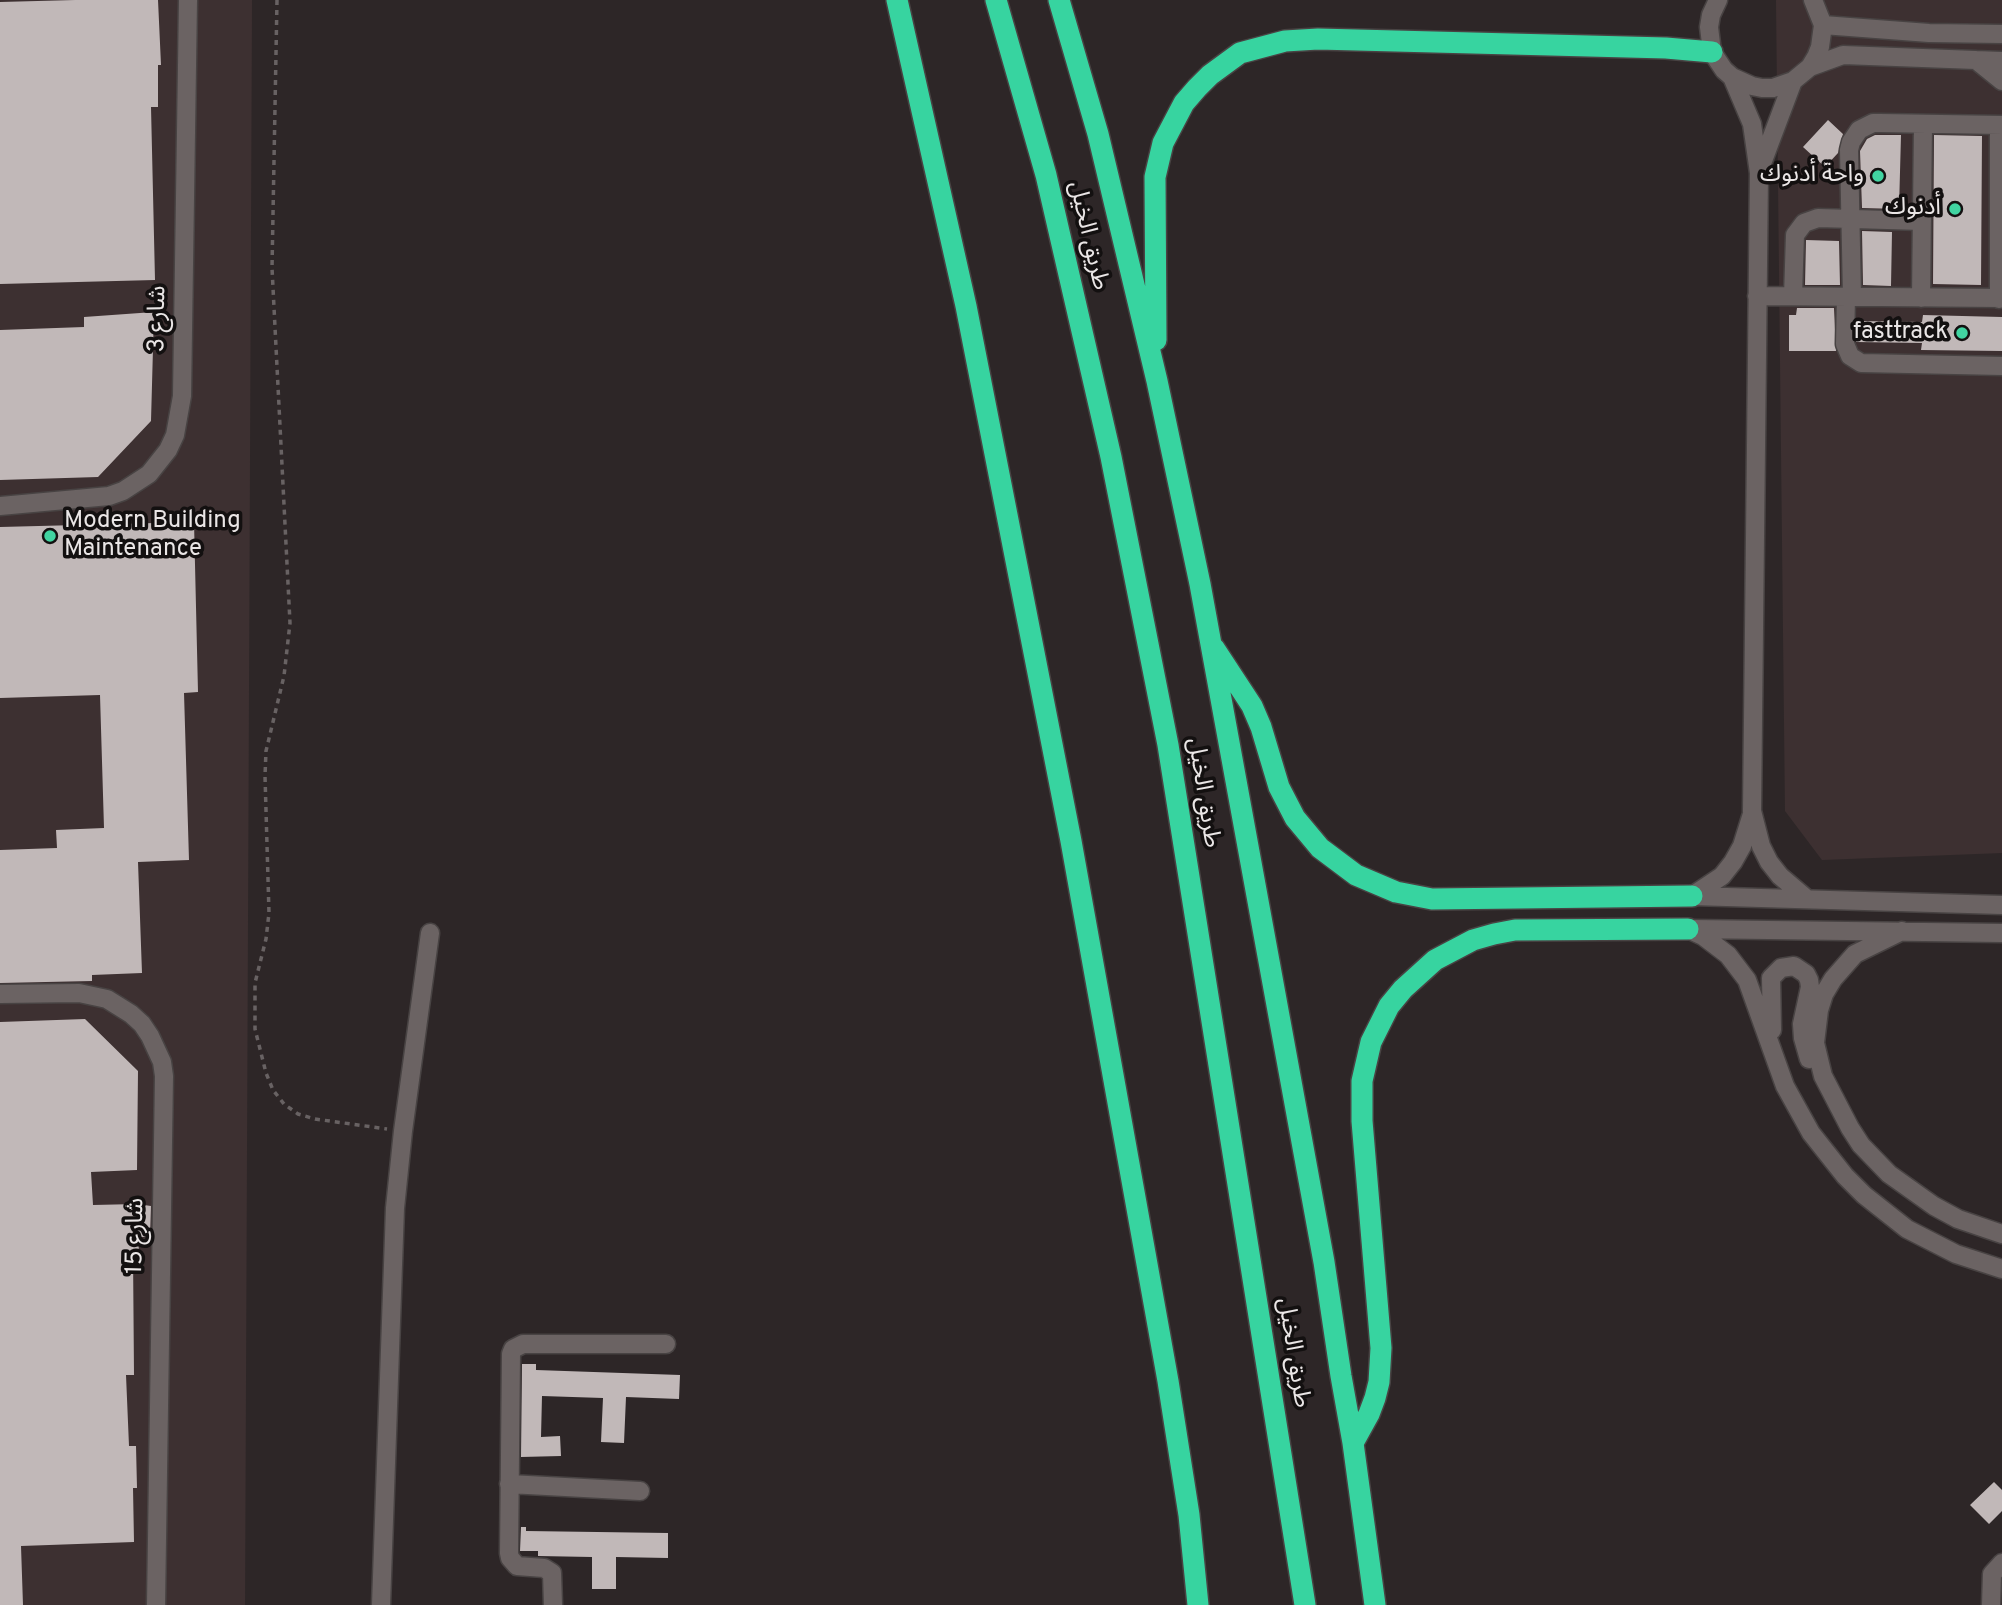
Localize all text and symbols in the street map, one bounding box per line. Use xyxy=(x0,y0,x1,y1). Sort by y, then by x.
place label: واحة أدنوك xyxy=(1760,162,1864,190)
marker: واحة أدنوك xyxy=(1870,168,1886,184)
street label: طريق الخيل xyxy=(1060,179,1114,293)
place label: أدنوك xyxy=(1885,195,1941,223)
marker: أدنوك xyxy=(1947,201,1963,217)
street label: شارع 3 xyxy=(144,285,174,353)
place label: fasttrack xyxy=(1853,319,1948,347)
marker: fasttrack xyxy=(1954,325,1970,341)
place label: Modern Building Maintenance xyxy=(64,508,241,564)
marker: Modern Building Maintenance xyxy=(42,528,58,544)
street label: طريق الخيل xyxy=(1179,736,1225,850)
street label: شارع 15 xyxy=(122,1198,152,1274)
street label: طريق الخيل xyxy=(1269,1296,1315,1410)

